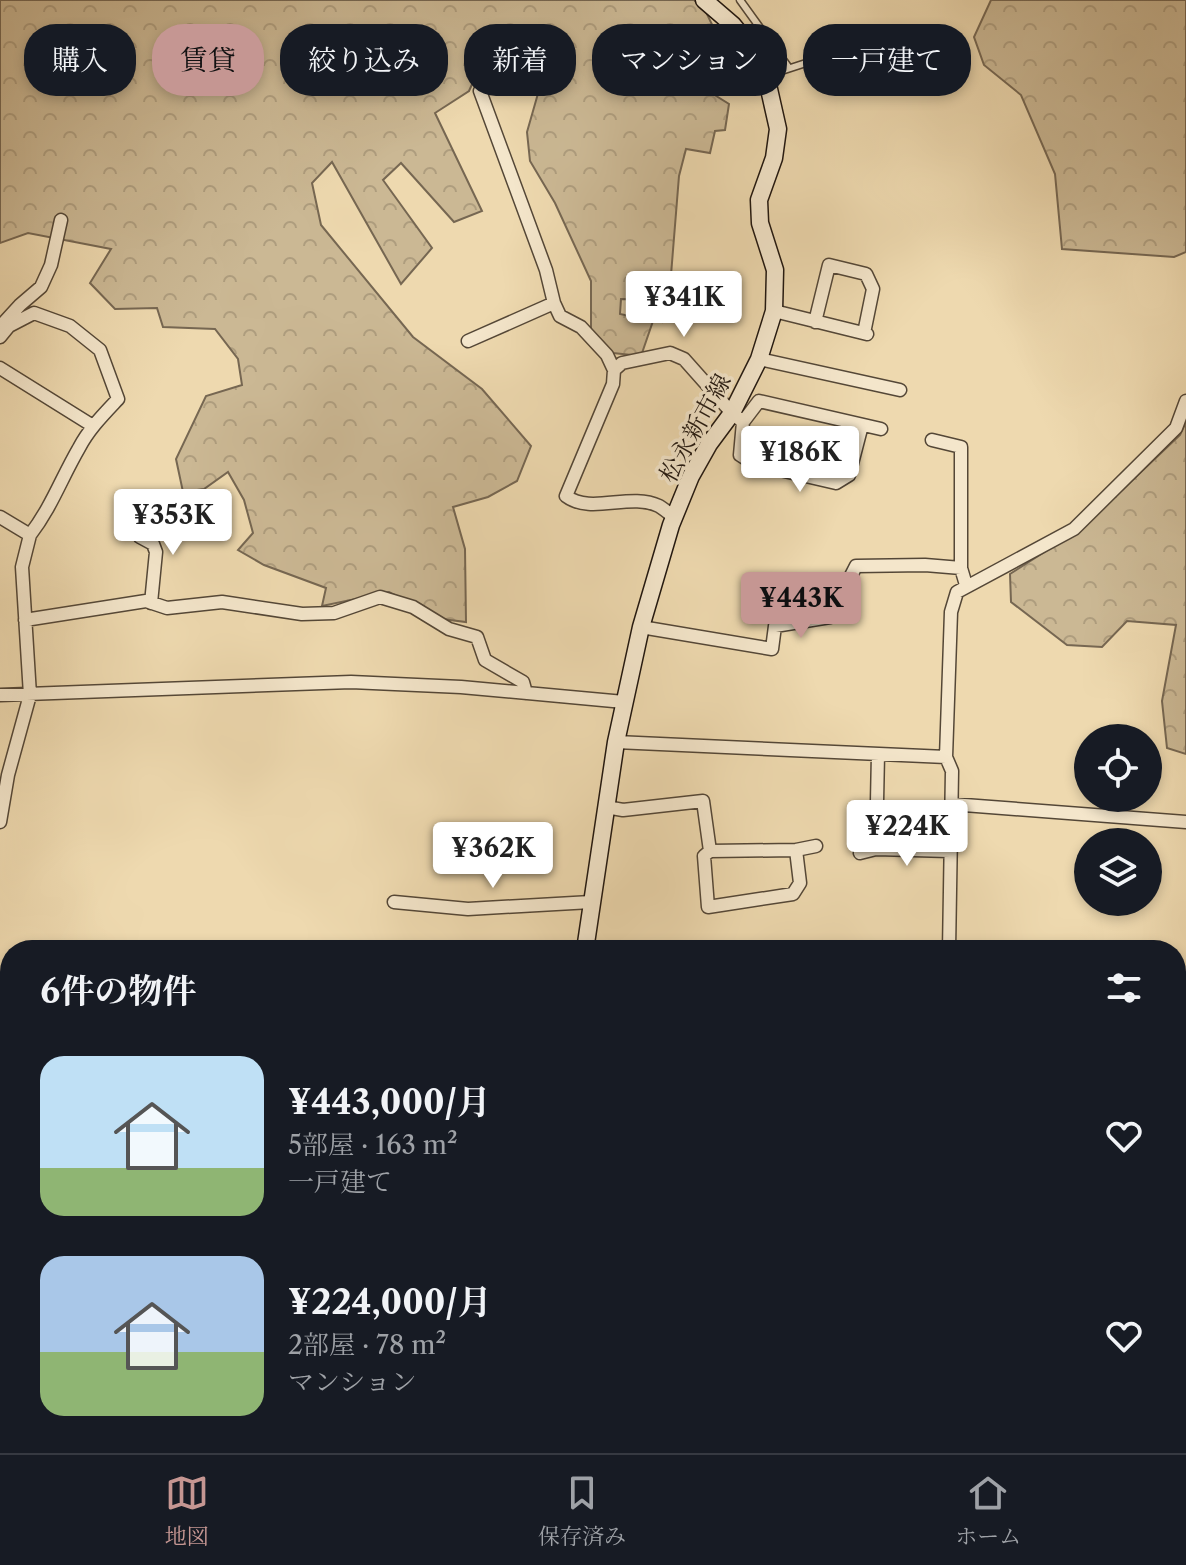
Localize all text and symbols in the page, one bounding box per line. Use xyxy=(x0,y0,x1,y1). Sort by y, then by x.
chip: 購入 xyxy=(24,24,136,96)
chip: 賃貸 xyxy=(152,24,264,96)
chip: 絞り込み xyxy=(280,24,448,96)
chip: 新着 xyxy=(464,24,576,96)
chip: マンション xyxy=(592,24,787,96)
chip: 一戸建て xyxy=(803,24,971,96)
pin: ¥341K xyxy=(628,271,740,339)
text: ¥341K xyxy=(644,281,724,313)
street label: 松永新市線 xyxy=(653,368,737,488)
pin: ¥186K xyxy=(744,426,856,494)
text: ¥186K xyxy=(759,436,841,468)
pin: ¥353K xyxy=(117,489,229,557)
text: ¥353K xyxy=(132,499,214,531)
pin: ¥443K xyxy=(745,572,857,640)
text: ¥443K xyxy=(759,582,843,614)
map controls xyxy=(1074,724,1162,916)
button: locate xyxy=(1074,724,1162,812)
pin: ¥224K xyxy=(851,800,963,868)
text: ¥224K xyxy=(865,810,949,842)
pin: ¥362K xyxy=(437,822,549,890)
button: layers xyxy=(1074,828,1162,916)
text: ¥362K xyxy=(451,832,535,864)
icon: filters xyxy=(1102,966,1146,1010)
text: 6件の物件 xyxy=(40,970,196,1012)
text: ¥443,000/月 xyxy=(288,1081,491,1123)
icon: home xyxy=(104,1088,200,1184)
icon: heart xyxy=(1102,1114,1146,1158)
text: 5部屋 · 163 m² xyxy=(288,1129,458,1161)
text: 一戸建て xyxy=(288,1166,392,1198)
text: ¥224,000/月 xyxy=(288,1281,492,1323)
icon: home xyxy=(104,1288,200,1384)
icon: heart xyxy=(1102,1314,1146,1358)
text: 2部屋 · 78 m² xyxy=(288,1329,446,1361)
text: マンション xyxy=(288,1366,417,1398)
tab: 地図 xyxy=(165,1471,209,1550)
tab: 保存済み xyxy=(538,1471,626,1550)
tab: ホーム xyxy=(955,1471,1021,1550)

